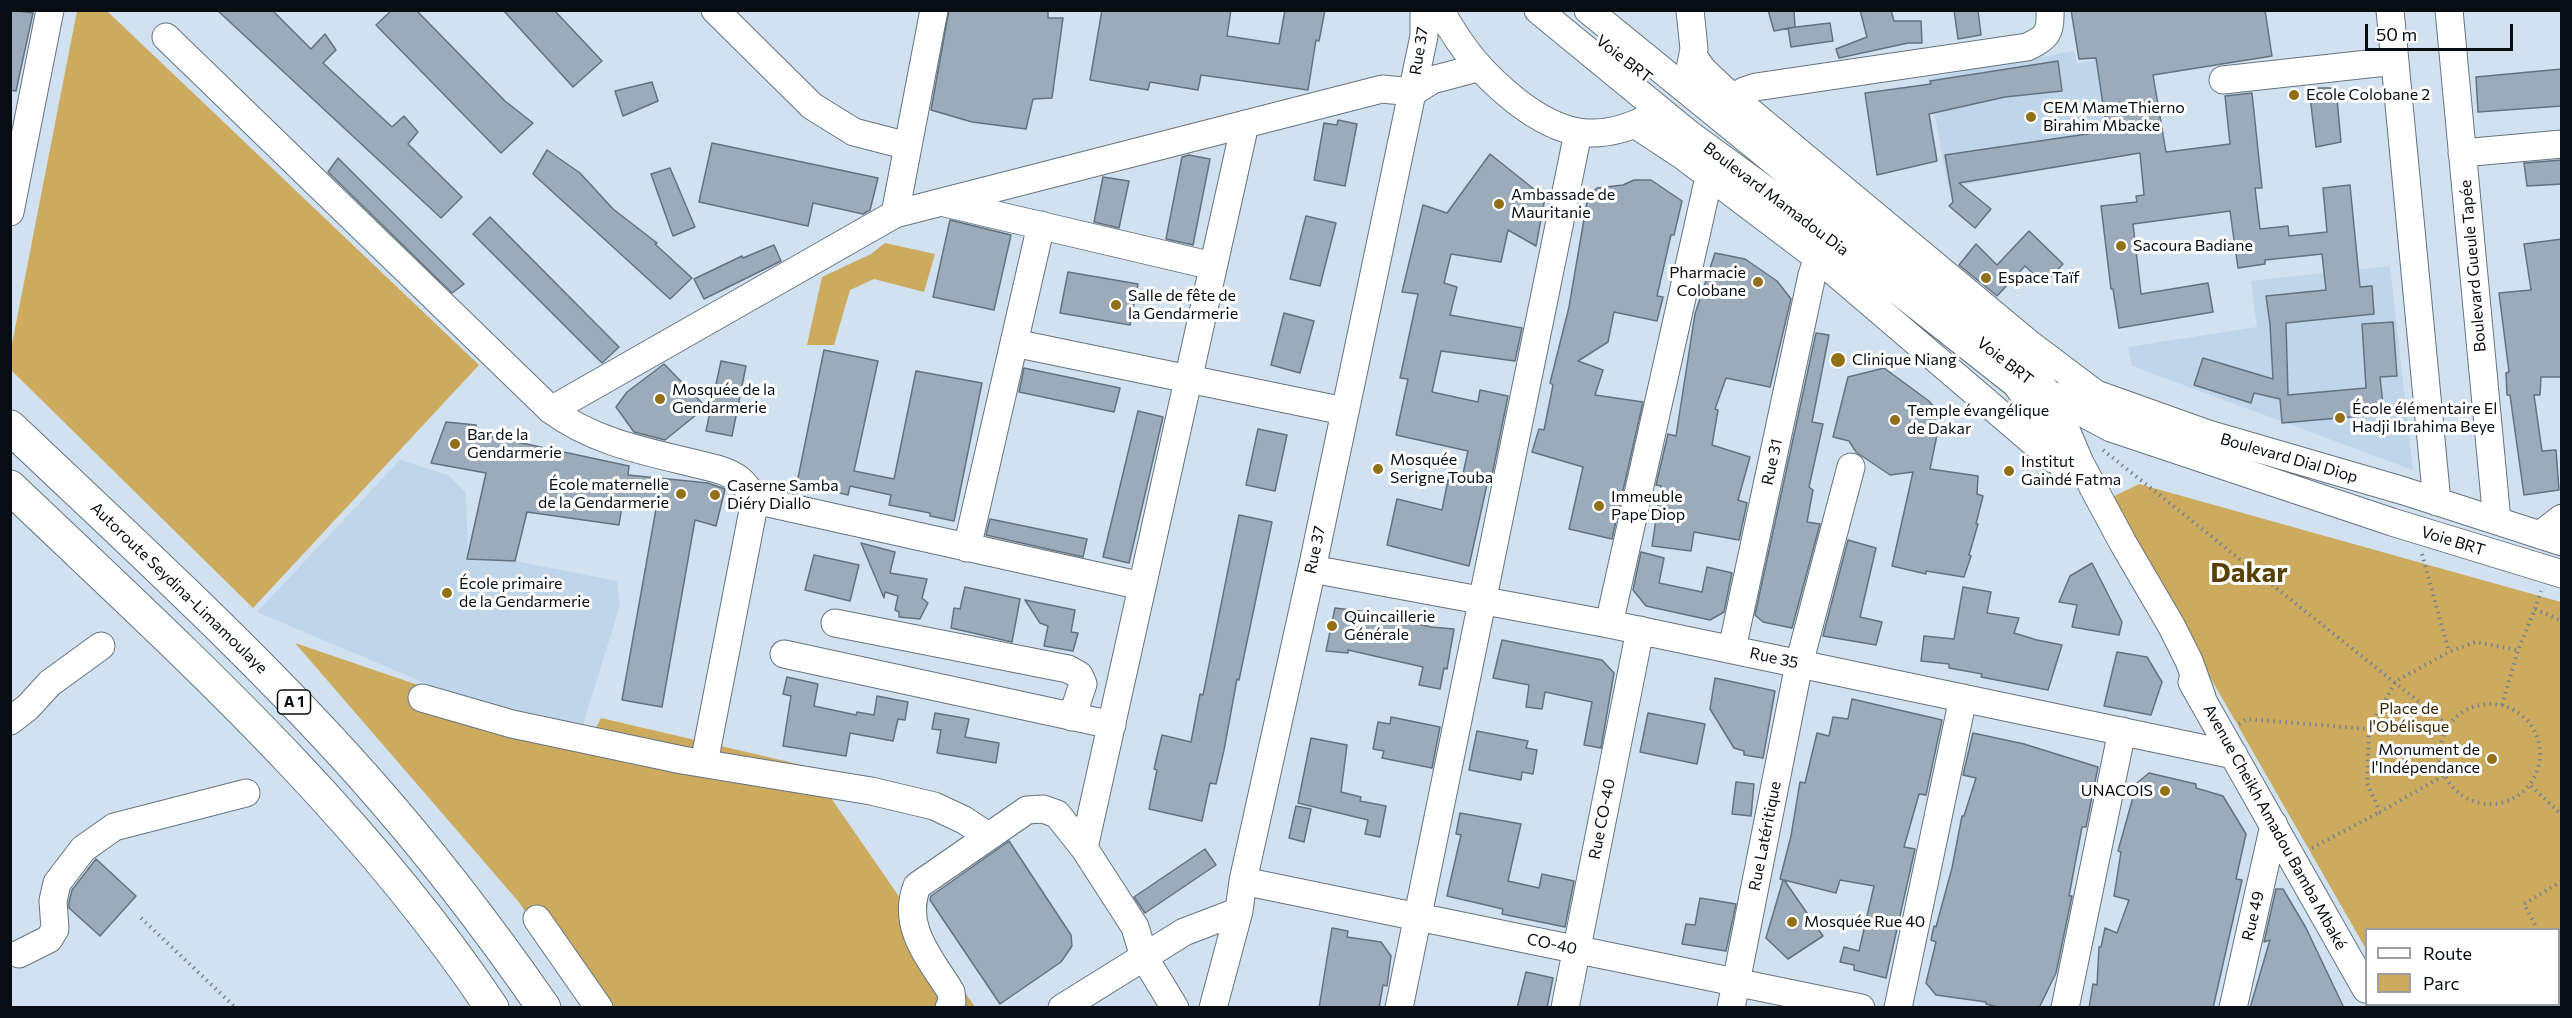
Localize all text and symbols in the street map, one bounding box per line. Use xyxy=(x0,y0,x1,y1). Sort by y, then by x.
scale bar xyxy=(2368,12,2516,50)
text: 50 m xyxy=(2376,23,2417,45)
street label: Rue 37 xyxy=(1406,26,1432,76)
street label: Voie BRT xyxy=(1592,31,1656,87)
place label: Ecole Colobane 2 xyxy=(2306,85,2430,105)
marker: Ecole Colobane 2 xyxy=(2287,88,2301,102)
place label: CEM MameThierno Birahim Mbacke xyxy=(2043,98,2185,136)
marker: CEM MameThierno Birahim Mbacke xyxy=(2024,110,2038,124)
street label: Boulevard Mamadou Dia xyxy=(1700,138,1852,260)
street label: Boulevard Gueule Tapée xyxy=(2456,179,2490,353)
place label: Ambassade de Mauritanie xyxy=(1511,185,1615,223)
marker: Ambassade de Mauritanie xyxy=(1492,197,1506,211)
place label: Sacoura Badiane xyxy=(2133,236,2253,256)
marker: Sacoura Badiane xyxy=(2114,239,2128,253)
place label: Pharmacie Colobane xyxy=(1669,263,1746,301)
place label: Espace Taïf xyxy=(1998,268,2080,288)
marker: Espace Taïf xyxy=(1979,271,1993,285)
marker: Pharmacie Colobane xyxy=(1751,275,1765,289)
place label: Salle de fête de la Gendarmerie xyxy=(1128,286,1238,324)
marker: Salle de fête de la Gendarmerie xyxy=(1109,298,1123,312)
street label: Voie BRT xyxy=(1973,333,2037,389)
place label: Clinique Niang xyxy=(1852,350,1957,370)
marker: Clinique Niang xyxy=(1829,351,1847,369)
place label: Mosquée de la Gendarmerie xyxy=(672,380,775,418)
marker: Mosquée de la Gendarmerie xyxy=(653,392,667,406)
place label: École élémentaire El Hadji Ibrahima Beye xyxy=(2352,399,2497,437)
place label: Temple évangélique de Dakar xyxy=(1907,401,2049,439)
marker: École élémentaire El Hadji Ibrahima Beye xyxy=(2333,411,2347,425)
marker: Temple évangélique de Dakar xyxy=(1888,413,1902,427)
place label: Bar de la Gendarmerie xyxy=(467,425,562,463)
street label: Boulevard Dial Diop xyxy=(2218,429,2360,487)
marker: Bar de la Gendarmerie xyxy=(448,437,462,451)
street label: Rue 31 xyxy=(1758,437,1786,487)
place label: Mosquée Serigne Touba xyxy=(1390,450,1493,488)
place label: Institut Gaindé Fatma xyxy=(2021,452,2121,490)
marker: Mosquée Serigne Touba xyxy=(1371,462,1385,476)
marker: Institut Gaindé Fatma xyxy=(2002,464,2016,478)
place label: École maternelle de la Gendarmerie xyxy=(538,475,669,513)
place label: Caserne Samba Diéry Diallo xyxy=(727,476,839,514)
marker: École maternelle de la Gendarmerie xyxy=(674,487,688,501)
place label: Immeuble Pape Diop xyxy=(1611,487,1685,525)
marker: Caserne Samba Diéry Diallo xyxy=(708,488,722,502)
street label: Autoroute Seydina-Limamoulaye xyxy=(87,498,271,678)
marker: Immeuble Pape Diop xyxy=(1592,499,1606,513)
street label: Voie BRT xyxy=(2419,522,2487,560)
street label: Rue 37 xyxy=(1301,524,1329,576)
district label: Dakar xyxy=(2210,556,2288,590)
place label: École primaire de la Gendarmerie xyxy=(459,574,590,612)
marker: École primaire de la Gendarmerie xyxy=(440,586,454,600)
place label: Quincaillerie Générale xyxy=(1344,607,1435,645)
marker: Quincaillerie Générale xyxy=(1325,619,1339,633)
street label: Rue 35 xyxy=(1748,643,1800,673)
road number: A 1 xyxy=(278,690,310,714)
park label: Place de l'Obélisque xyxy=(2369,699,2449,737)
street label: Avenue Cheikh Amadou Bamba Mbaké xyxy=(2199,701,2351,953)
place label: Monument de l'Indépendance xyxy=(2371,740,2480,778)
marker: Monument de l'Indépendance xyxy=(2485,752,2499,766)
street label: Rue CO-40 xyxy=(1585,777,1619,861)
street label: Rue Latéritique xyxy=(1745,779,1785,893)
place label: UNACOIS xyxy=(2081,781,2153,801)
marker: UNACOIS xyxy=(2158,784,2172,798)
street label: Rue 49 xyxy=(2238,889,2268,943)
place label: Mosquée Rue 40 xyxy=(1804,912,1925,932)
marker: Mosquée Rue 40 xyxy=(1785,915,1799,929)
legend xyxy=(2365,928,2560,1006)
street label: CO-40 xyxy=(1525,929,1579,959)
text: Route xyxy=(2423,942,2472,964)
text: Parc xyxy=(2423,972,2460,994)

